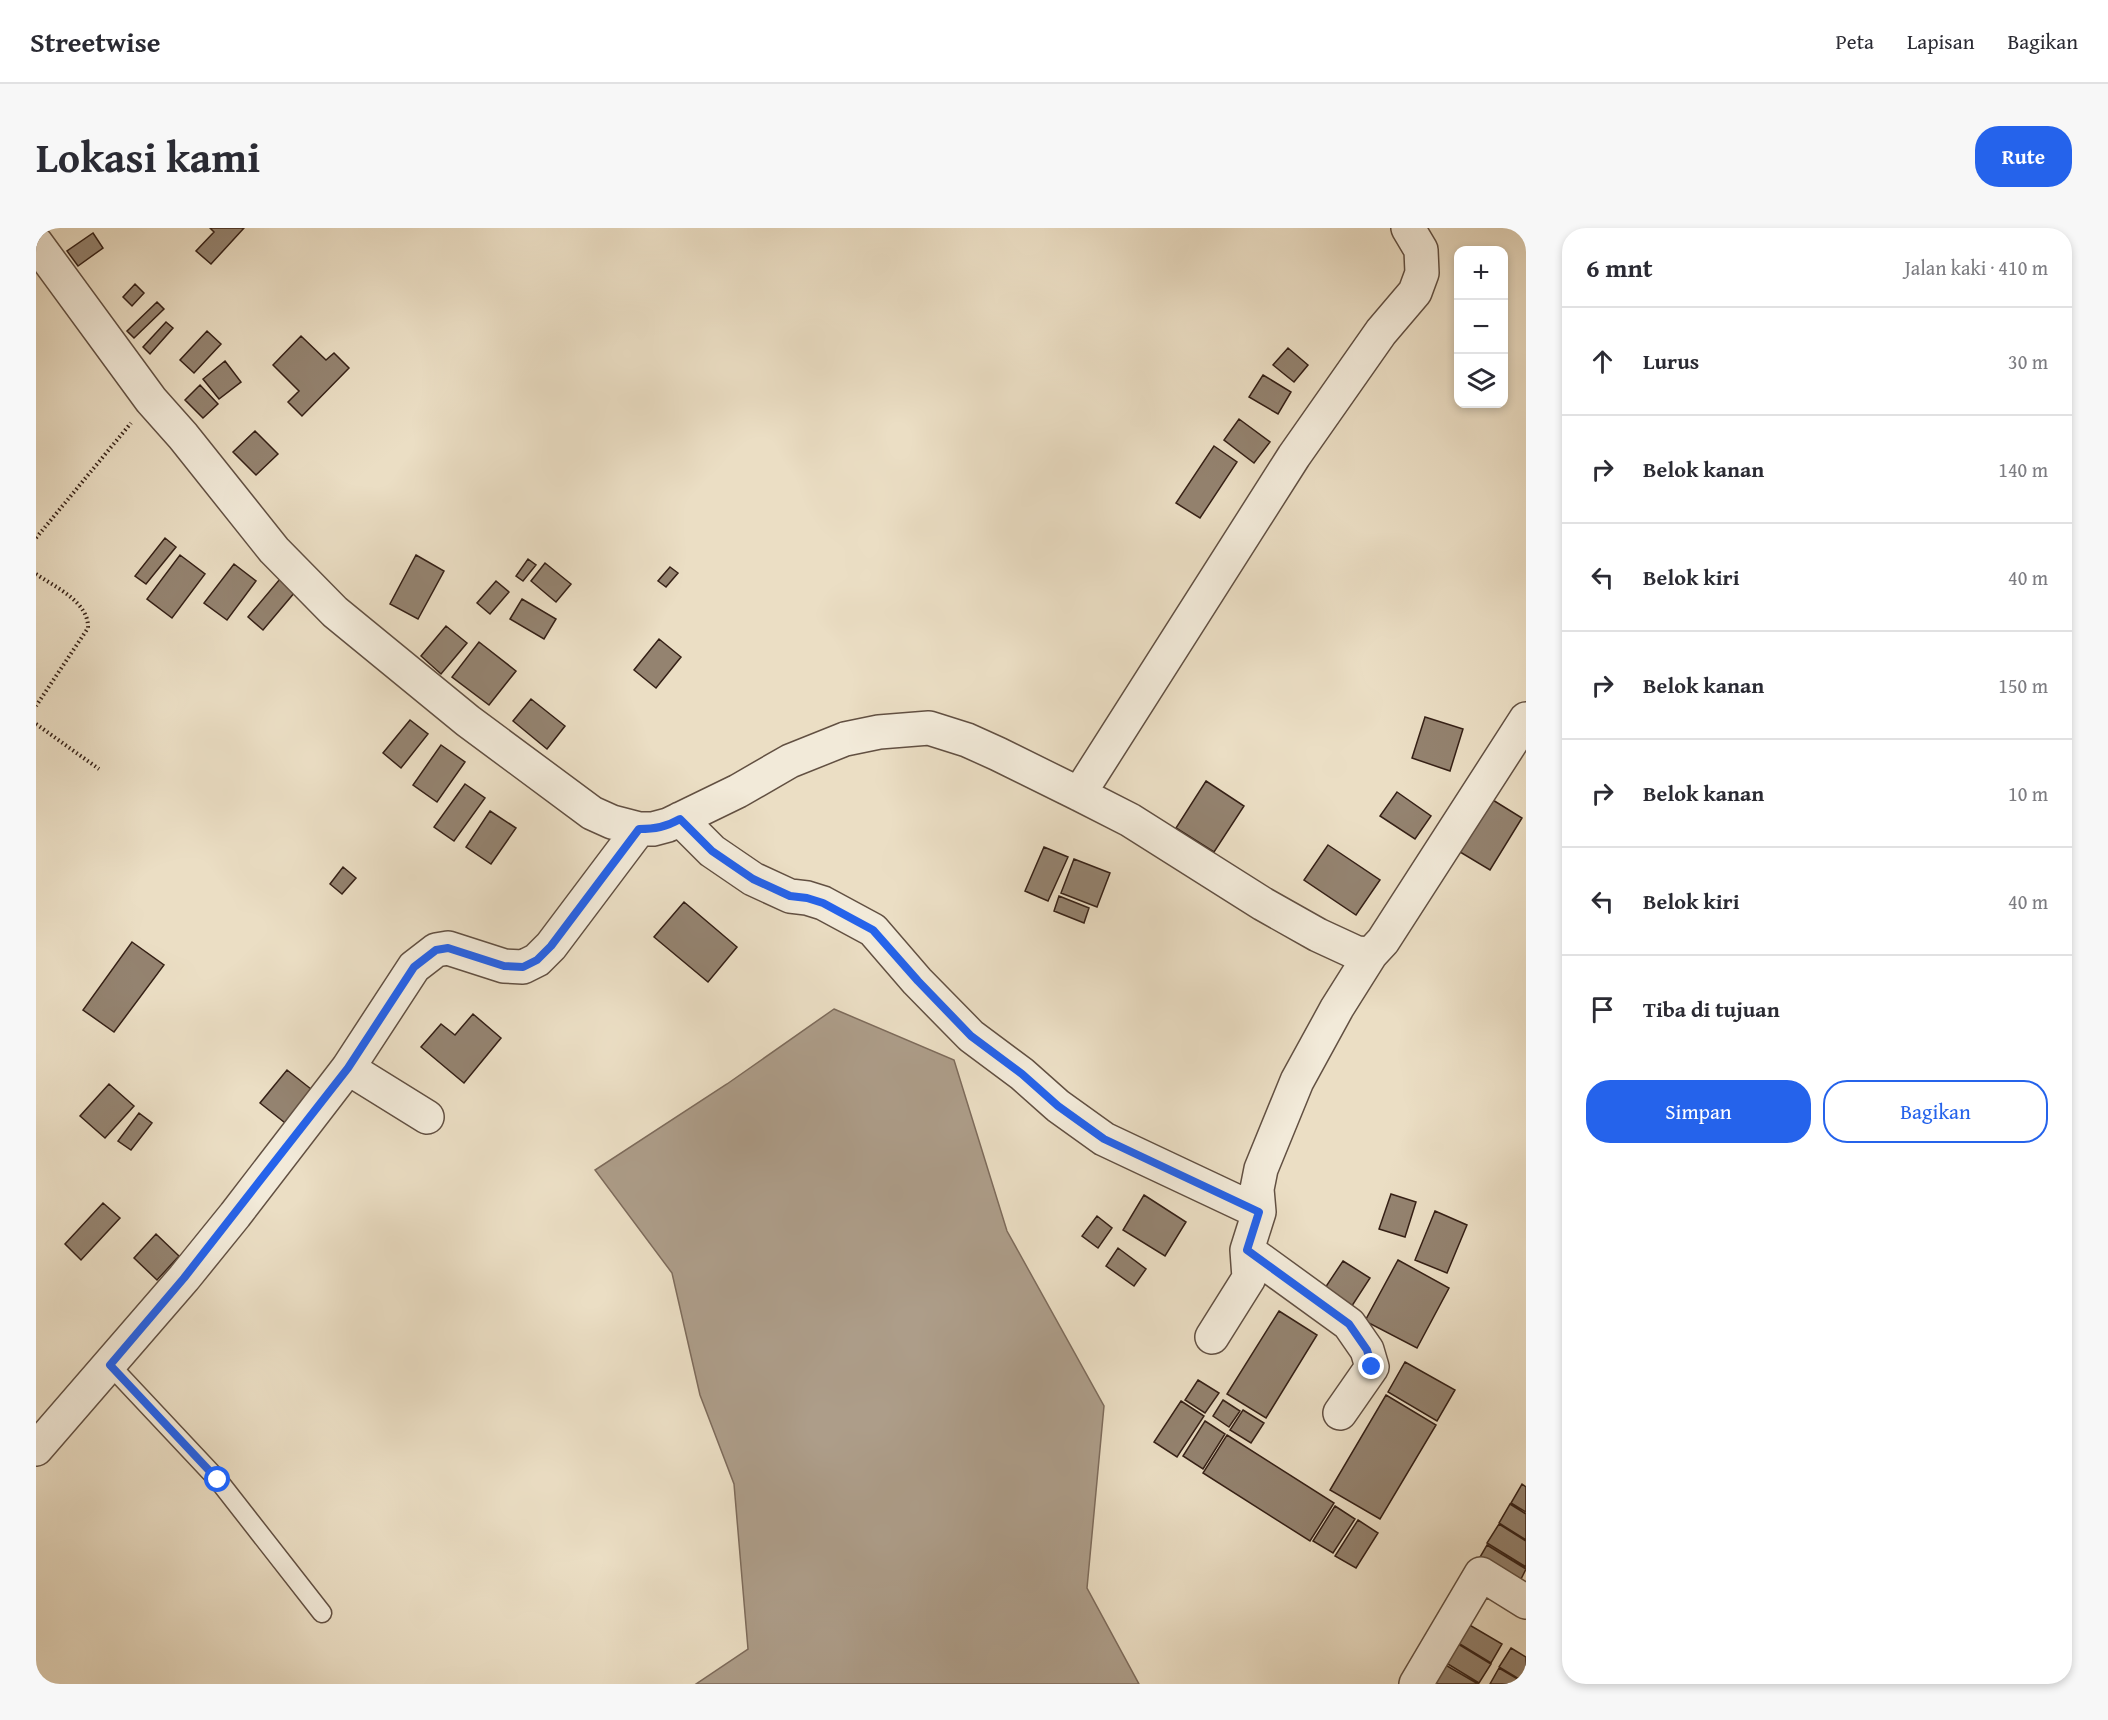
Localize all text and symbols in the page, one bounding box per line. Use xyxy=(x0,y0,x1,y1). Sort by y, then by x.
text: Streetwise xyxy=(30,21,160,62)
text: Peta xyxy=(1836,26,1874,57)
text: Lapisan xyxy=(1907,26,1974,57)
text: Bagikan xyxy=(2007,26,2078,57)
text: Lokasi kami xyxy=(36,126,260,187)
button: Rute xyxy=(1975,126,2072,187)
map controls xyxy=(1454,246,1508,408)
button: + xyxy=(1454,246,1508,300)
text: 6 mnt xyxy=(1586,248,1653,287)
text: Jalan kaki · 410 m xyxy=(1904,253,2048,282)
button: − xyxy=(1454,300,1508,354)
icon: ahead xyxy=(1586,345,1619,378)
text: Lurus xyxy=(1643,345,1699,377)
text: 30 m xyxy=(2008,347,2048,376)
button: layers xyxy=(1454,354,1508,408)
icon: right xyxy=(1586,453,1619,486)
text: Belok kanan xyxy=(1643,453,1764,485)
text: 140 m xyxy=(1998,455,2048,484)
icon: left xyxy=(1586,561,1619,594)
text: Belok kiri xyxy=(1643,561,1740,593)
text: 40 m xyxy=(2008,563,2048,592)
icon: right xyxy=(1586,669,1619,702)
text: Belok kanan xyxy=(1643,669,1764,701)
text: 150 m xyxy=(1998,671,2048,700)
icon: right xyxy=(1586,777,1619,810)
text: Belok kanan xyxy=(1643,777,1764,809)
text: 10 m xyxy=(2008,779,2048,808)
icon: left xyxy=(1586,885,1619,918)
text: Belok kiri xyxy=(1643,885,1740,917)
text: 40 m xyxy=(2008,887,2048,916)
icon: arrive xyxy=(1586,993,1619,1026)
text: Tiba di tujuan xyxy=(1643,993,1780,1025)
button: Simpan xyxy=(1586,1080,1811,1143)
button: Bagikan xyxy=(1823,1080,2048,1143)
route end xyxy=(1358,1353,1384,1379)
route start xyxy=(204,1466,230,1492)

